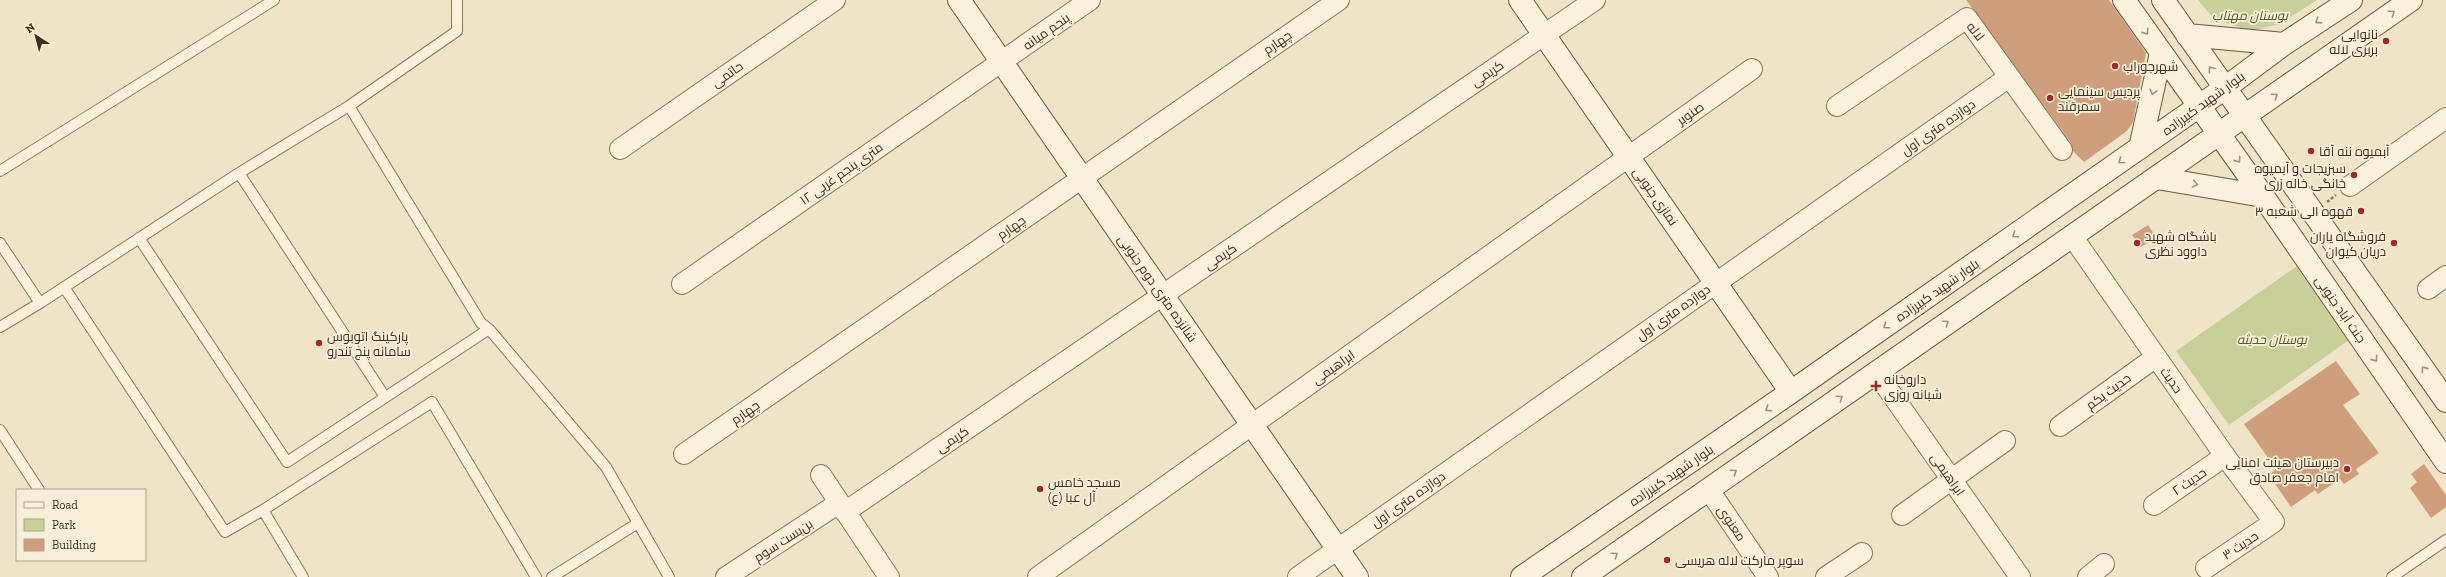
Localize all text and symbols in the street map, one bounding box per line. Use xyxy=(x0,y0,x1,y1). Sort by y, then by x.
park label: بوستان مهتاب xyxy=(2212,8,2289,24)
street label: پنجم میانه xyxy=(1020,10,1074,55)
one-way arrow xyxy=(2388,11,2395,18)
north arrow xyxy=(16,16,56,56)
one-way arrow xyxy=(2316,17,2323,24)
street label: لاله xyxy=(1964,19,1988,44)
text: N xyxy=(23,20,38,36)
street label: چهارم xyxy=(1260,27,1296,59)
place label: نانوایی بربری لاله xyxy=(2329,27,2378,57)
one-way arrow xyxy=(2141,28,2149,35)
marker: نانوایی بربری لاله xyxy=(2381,36,2391,46)
street label: کریمی xyxy=(1468,57,1506,90)
street label: حاتمی xyxy=(709,58,746,91)
place label: شهرجوراب xyxy=(2123,59,2178,74)
marker: شهرجوراب xyxy=(2110,61,2120,71)
one-way arrow xyxy=(2209,66,2216,73)
street label: بلوار شهید کبیرزاده xyxy=(2159,68,2247,138)
place label: پردیس سینمایی سمرقند xyxy=(2058,84,2141,114)
one-way arrow xyxy=(2149,88,2157,95)
marker: پردیس سینمایی سمرقند xyxy=(2045,93,2055,103)
one-way arrow xyxy=(2270,94,2277,101)
street label: دوازده متری اول xyxy=(1898,96,1979,159)
street label: صنوبر xyxy=(1673,99,1707,129)
street label: ۱۲ متری پنجم غربی xyxy=(797,139,887,209)
place label: آبمیوه ننه آقا xyxy=(2319,144,2390,159)
marker: آبمیوه ننه آقا xyxy=(2306,146,2316,156)
one-way arrow xyxy=(2119,156,2126,163)
one-way arrow xyxy=(2233,156,2240,163)
place label: سبزیجات و آبمیوه خانگی خاله زری xyxy=(2254,161,2346,191)
street label: نمازی جنوبی xyxy=(1630,164,1681,228)
marker: سبزیجات و آبمیوه خانگی خاله زری xyxy=(2349,170,2359,180)
one-way arrow xyxy=(2192,179,2198,188)
place label: قهوه الی شعبه ۳ xyxy=(2255,204,2353,219)
marker: قهوه الی شعبه ۳ xyxy=(2356,206,2366,216)
street label: چهارم xyxy=(994,212,1030,244)
place label: باشگاه شهید داوود نظری xyxy=(2145,229,2217,259)
place label: فروشگاه یاران دریان کیوان xyxy=(2310,229,2386,259)
one-way arrow xyxy=(2012,230,2019,238)
street label: شانزده متری دوم جنوبی xyxy=(1113,232,1200,346)
marker: باشگاه شهید داوود نظری xyxy=(2132,238,2142,248)
marker: فروشگاه یاران دریان کیوان xyxy=(2389,238,2399,248)
street label: کریمی xyxy=(1201,240,1239,273)
street label: بلوار شهید کبیرزاده xyxy=(1893,256,1982,325)
street label: جنت آباد جنوبی xyxy=(2312,273,2369,346)
street label: دوازده متری اول xyxy=(1633,281,1714,344)
one-way arrow xyxy=(1883,321,1890,328)
one-way arrow xyxy=(1942,321,1949,328)
place label: پارکینگ اتوبوس سامانه پنج تندرو xyxy=(327,329,411,361)
park label: بوستان حدیثه xyxy=(2237,332,2308,348)
marker: پارکینگ اتوبوس سامانه پنج تندرو xyxy=(314,338,324,348)
street label: ابراهیمی xyxy=(1309,347,1358,388)
one-way arrow xyxy=(2370,355,2377,362)
street label: حدیث xyxy=(2157,364,2186,396)
one-way arrow xyxy=(2422,366,2429,373)
street label: حدیث یکم xyxy=(2083,370,2135,414)
place label: داروخانه شبانه روزی xyxy=(1884,372,1942,402)
marker: داروخانه شبانه روزی xyxy=(1871,381,1881,391)
one-way arrow xyxy=(1836,395,1843,403)
street label: چهارم xyxy=(728,397,764,429)
one-way arrow xyxy=(1765,404,1772,411)
street label: کریمی xyxy=(933,423,971,456)
street label: بلوار شهید کبیرزاده xyxy=(1626,442,1716,509)
street label: ابراهیمی xyxy=(1927,450,1968,499)
place label: دبیرستان هیئت امنایی امام جعفر صادق xyxy=(2225,455,2339,487)
marker: دبیرستان هیئت امنایی امام جعفر صادق xyxy=(2342,464,2352,474)
street label: حدیث ۲ xyxy=(2169,465,2209,498)
street label: دوازده متری اول xyxy=(1368,468,1449,531)
one-way arrow xyxy=(1729,470,1736,477)
place label: مسجد خامس آل عبا (ع) xyxy=(1048,475,1121,506)
marker: مسجد خامس آل عبا (ع) xyxy=(1035,484,1045,494)
legend xyxy=(16,489,146,561)
text: Road xyxy=(52,498,78,512)
street label: معنوی xyxy=(1714,503,1749,544)
street label: بن‌بست سوم xyxy=(751,516,817,567)
text: Park xyxy=(52,518,77,532)
street label: حدیث ۳ xyxy=(2219,528,2261,563)
text: Building xyxy=(52,538,96,552)
one-way arrow xyxy=(1611,553,1618,560)
place label: سوپر مارکت لاله هریسی xyxy=(1675,553,1804,570)
marker: سوپر مارکت لاله هریسی xyxy=(1662,555,1672,565)

